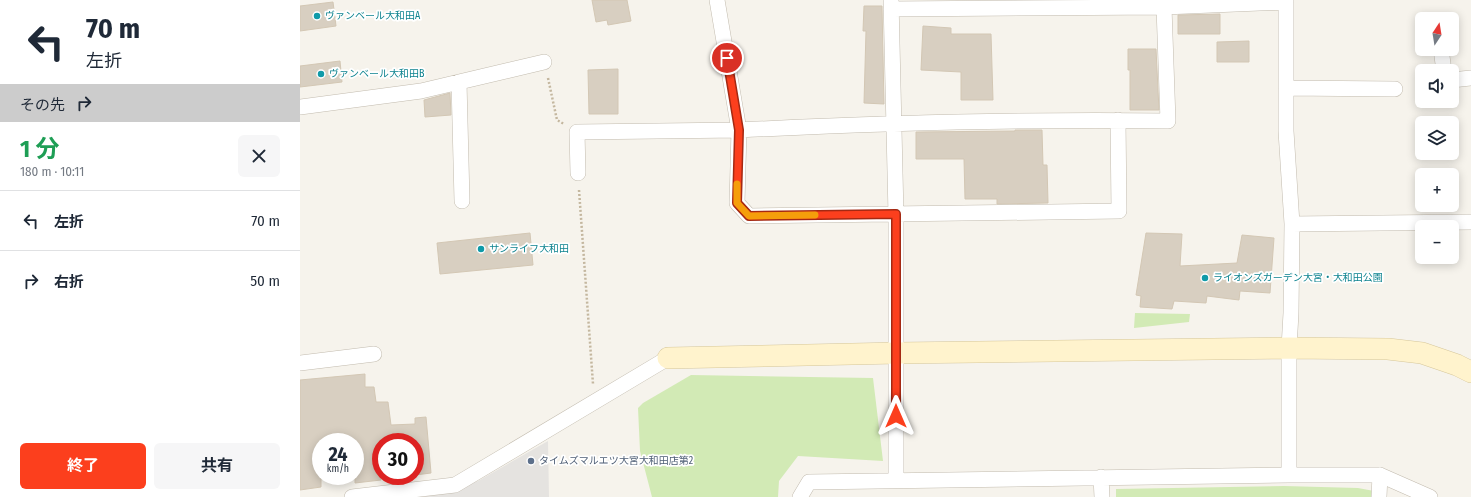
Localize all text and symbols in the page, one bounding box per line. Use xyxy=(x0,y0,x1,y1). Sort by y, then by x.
place label: ヴァンベール大和田A xyxy=(325,10,421,22)
marker: ヴァンベール大和田A xyxy=(312,11,322,21)
text: 70 m xyxy=(86,12,140,45)
north arrow xyxy=(1415,12,1459,56)
map controls xyxy=(1415,12,1459,264)
icon: left xyxy=(20,16,72,68)
pin xyxy=(710,41,744,75)
icon: arrive xyxy=(716,47,738,69)
text: 左折 xyxy=(86,50,122,72)
button: sound xyxy=(1415,64,1459,108)
place label: ヴァンベール大和田B xyxy=(329,68,425,80)
marker: ヴァンベール大和田B xyxy=(316,69,326,79)
icon: right xyxy=(73,92,95,114)
text: その先 xyxy=(20,96,65,114)
button: layers xyxy=(1415,116,1459,160)
text: 1 分 xyxy=(20,135,59,163)
button: close xyxy=(238,135,280,177)
text: 180 m · 10:11 xyxy=(20,164,84,179)
button: + xyxy=(1415,168,1459,212)
icon: left xyxy=(20,210,42,232)
text: 70 m xyxy=(251,212,280,230)
text: 左折 xyxy=(54,213,84,231)
button: − xyxy=(1415,220,1459,264)
place label: サンライフ大和田 xyxy=(489,243,569,255)
marker: サンライフ大和田 xyxy=(476,244,486,254)
icon: right xyxy=(20,270,42,292)
text: 50 m xyxy=(250,272,280,290)
place label: ライオンズガーデン大宮・大和田公園 xyxy=(1213,272,1383,284)
text: 右折 xyxy=(54,273,84,291)
marker: ライオンズガーデン大宮・大和田公園 xyxy=(1200,273,1210,283)
position arrow xyxy=(875,395,917,437)
speed limit sign: 30 xyxy=(372,433,424,485)
text: 24 xyxy=(328,442,348,466)
button: 終了 xyxy=(20,443,146,489)
button: 共有 xyxy=(154,443,280,489)
place label: タイムズマルエツ大宮大和田店第2 xyxy=(539,455,694,467)
marker: タイムズマルエツ大宮大和田店第2 xyxy=(526,456,536,466)
text: km/h xyxy=(327,463,349,475)

